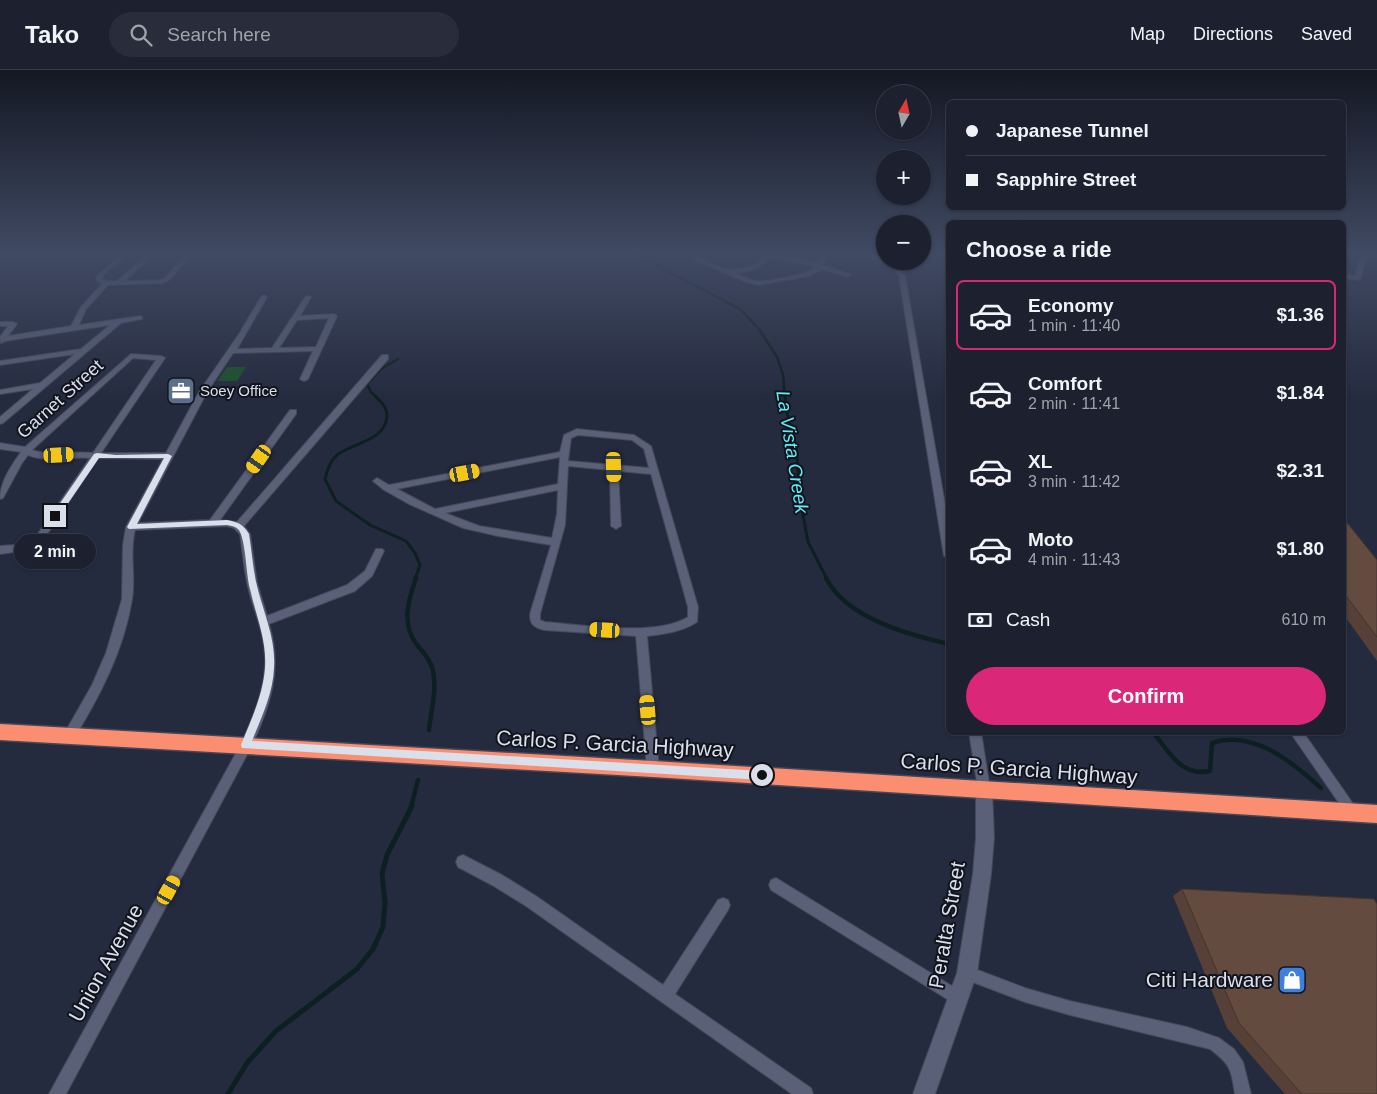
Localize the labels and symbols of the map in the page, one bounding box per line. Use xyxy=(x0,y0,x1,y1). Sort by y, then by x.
north arrow xyxy=(876,85,931,140)
street label: Garnet Street xyxy=(13,355,107,443)
office icon: Soey Office xyxy=(166,376,196,406)
place label: Soey Office xyxy=(200,382,277,399)
water label: La Vista Creek xyxy=(772,389,813,517)
car xyxy=(244,442,273,476)
car xyxy=(43,447,74,463)
car xyxy=(605,452,622,482)
car xyxy=(448,463,481,483)
route end xyxy=(44,505,66,527)
callout: 2 min xyxy=(14,534,96,568)
car xyxy=(589,622,620,638)
car xyxy=(639,694,656,726)
street label: Carlos P. Garcia Highway xyxy=(496,726,735,761)
street label: Carlos P. Garcia Highway xyxy=(900,749,1139,788)
route start xyxy=(751,764,773,786)
street label: Peralta Street xyxy=(924,860,969,990)
car xyxy=(155,873,182,907)
street label: Union Avenue xyxy=(64,900,147,1025)
shop icon: Citi Hardware xyxy=(1277,965,1307,995)
place label: Citi Hardware xyxy=(1146,968,1273,991)

